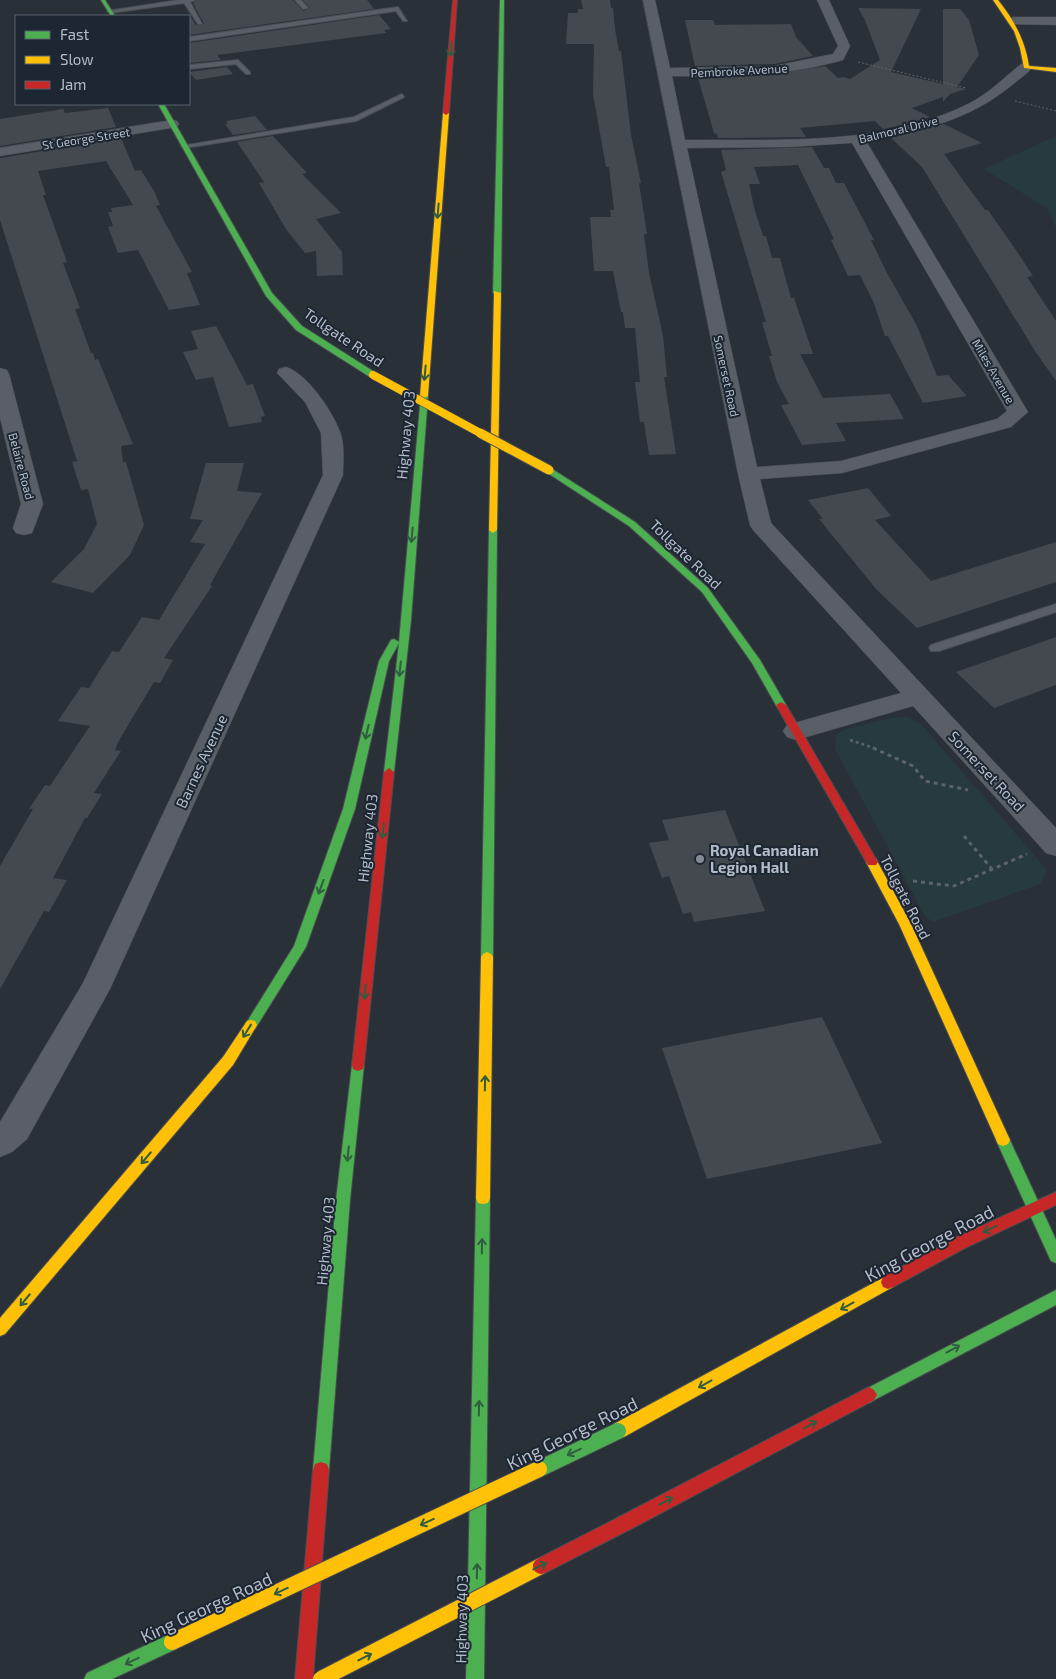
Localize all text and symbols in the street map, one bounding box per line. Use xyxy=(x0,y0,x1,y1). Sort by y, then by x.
legend xyxy=(15,15,190,105)
text: Fast xyxy=(60,25,90,43)
one-way arrow xyxy=(447,40,456,56)
text: Slow xyxy=(60,50,94,68)
street label: Pembroke Avenue xyxy=(690,60,788,80)
text: Jam xyxy=(60,75,86,93)
street label: Balmoral Drive xyxy=(857,112,939,146)
street label: St George Street xyxy=(41,124,131,152)
one-way arrow xyxy=(434,202,443,218)
street label: Tollgate Road xyxy=(301,304,387,370)
street label: Somerset Road xyxy=(712,334,742,418)
street label: Miles Avenue xyxy=(970,336,1018,406)
one-way arrow xyxy=(421,364,430,380)
street label: Highway 403 xyxy=(392,390,418,480)
street label: Belaire Road xyxy=(6,431,38,501)
street label: Tollgate Road xyxy=(646,515,726,593)
one-way arrow xyxy=(408,526,417,542)
one-way arrow xyxy=(395,661,405,677)
street label: Barnes Avenue xyxy=(171,711,231,811)
one-way arrow xyxy=(362,723,371,739)
street label: Somerset Road xyxy=(945,727,1029,815)
street label: Highway 403 xyxy=(353,793,381,883)
one-way arrow xyxy=(378,822,388,838)
place label: Royal Canadian Legion Hall xyxy=(710,841,819,876)
street label: Tollgate Road xyxy=(877,852,935,942)
marker: Royal Canadian Legion Hall xyxy=(694,853,706,865)
one-way arrow xyxy=(316,879,325,895)
one-way arrow xyxy=(360,984,370,1000)
one-way arrow xyxy=(242,1023,252,1037)
one-way arrow xyxy=(480,1075,490,1092)
one-way arrow xyxy=(343,1145,353,1161)
one-way arrow xyxy=(140,1151,151,1164)
street label: Highway 403 xyxy=(312,1196,338,1286)
street label: King George Road xyxy=(861,1200,997,1286)
one-way arrow xyxy=(983,1225,998,1235)
one-way arrow xyxy=(477,1238,487,1254)
one-way arrow xyxy=(19,1293,30,1306)
one-way arrow xyxy=(840,1301,855,1311)
one-way arrow xyxy=(946,1344,961,1354)
one-way arrow xyxy=(697,1379,712,1389)
street label: King George Road xyxy=(503,1392,641,1474)
one-way arrow xyxy=(475,1400,484,1416)
one-way arrow xyxy=(802,1420,817,1430)
one-way arrow xyxy=(567,1447,582,1457)
one-way arrow xyxy=(658,1496,673,1505)
one-way arrow xyxy=(420,1517,435,1527)
one-way arrow xyxy=(533,1561,548,1571)
one-way arrow xyxy=(472,1563,482,1579)
street label: King George Road xyxy=(137,1567,275,1647)
street label: Highway 403 xyxy=(451,1574,471,1664)
one-way arrow xyxy=(273,1586,288,1596)
one-way arrow xyxy=(357,1652,372,1661)
one-way arrow xyxy=(125,1656,140,1666)

